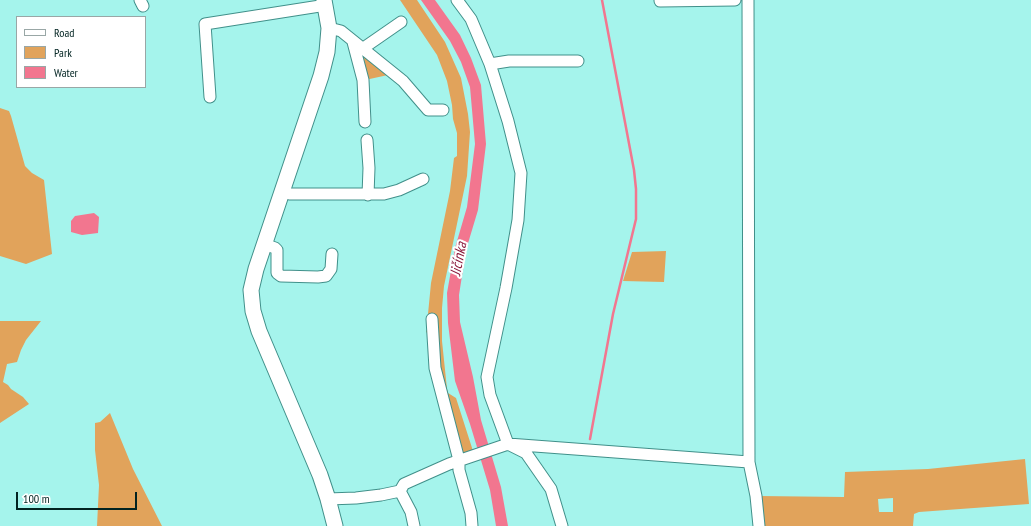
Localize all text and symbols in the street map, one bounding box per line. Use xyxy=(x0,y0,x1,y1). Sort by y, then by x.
legend xyxy=(16,16,146,88)
text: Road xyxy=(54,25,74,40)
text: Park xyxy=(54,45,72,60)
text: Water xyxy=(54,65,78,80)
water label: Jičínka xyxy=(447,241,471,277)
scale bar xyxy=(18,484,139,510)
text: 100 m xyxy=(23,491,50,506)

